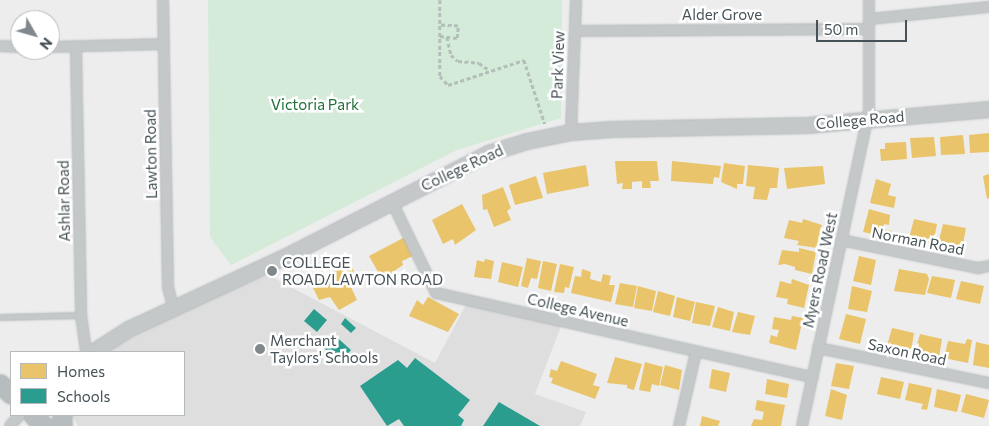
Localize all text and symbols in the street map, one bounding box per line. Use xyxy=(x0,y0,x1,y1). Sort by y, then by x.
street label: Alder Grove xyxy=(682,6,762,24)
north arrow xyxy=(10,10,60,60)
scale bar xyxy=(819,10,910,42)
text: 50 m xyxy=(824,20,858,38)
street label: Park View xyxy=(548,31,568,99)
text: N xyxy=(36,35,56,53)
park label: Victoria Park xyxy=(271,96,359,114)
street label: College Road xyxy=(815,107,905,133)
street label: Lawton Road xyxy=(141,109,161,199)
street label: College Road xyxy=(418,141,506,195)
street label: Ashlar Road xyxy=(54,160,74,242)
street label: Myers Road West xyxy=(799,211,841,329)
street label: Norman Road xyxy=(870,223,966,259)
place label: COLLEGE ROAD/LAWTON ROAD xyxy=(282,253,443,288)
marker: COLLEGE ROAD/LAWTON ROAD xyxy=(266,265,278,277)
street label: College Avenue xyxy=(526,290,630,330)
place label: Merchant Taylors' Schools xyxy=(270,331,378,366)
street label: Saxon Road xyxy=(866,335,948,369)
marker: Merchant Taylors' Schools xyxy=(254,343,266,355)
legend xyxy=(10,351,185,416)
text: Homes xyxy=(57,362,105,380)
text: Schools xyxy=(57,387,110,405)

